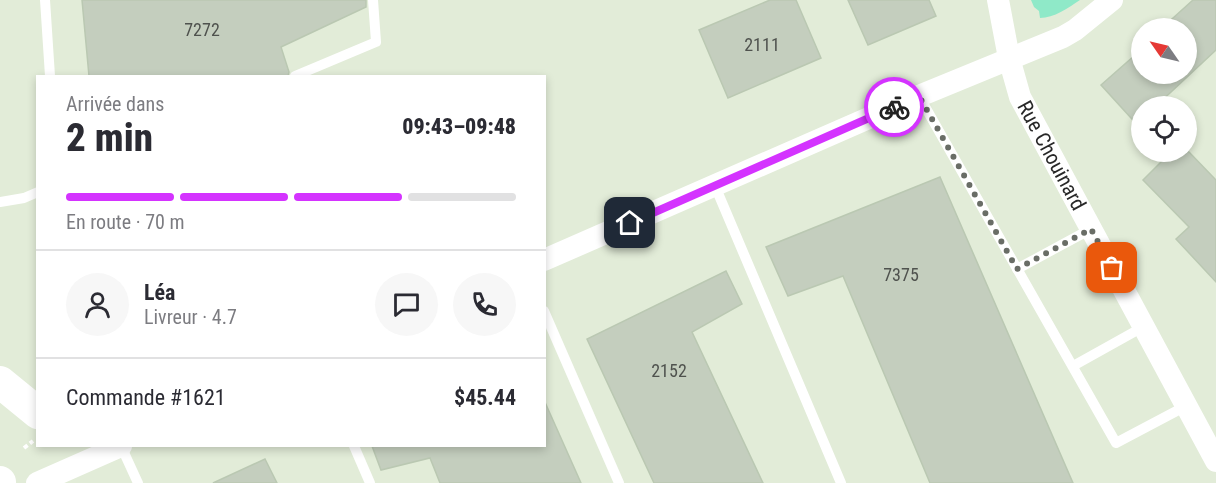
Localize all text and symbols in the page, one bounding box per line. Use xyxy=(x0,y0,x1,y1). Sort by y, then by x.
north arrow xyxy=(1131,18,1197,84)
map controls xyxy=(1131,18,1197,162)
house number: 7272 xyxy=(184,19,220,40)
house number: 2111 xyxy=(744,34,780,55)
courier xyxy=(864,77,924,137)
icon: bike xyxy=(878,91,911,124)
text: Arrivée dans xyxy=(66,92,164,116)
button: locate xyxy=(1131,96,1197,162)
street label: Rue Chouinard xyxy=(1012,97,1091,214)
text: 09:43–09:48 xyxy=(402,114,516,139)
text: 2 min xyxy=(66,115,153,161)
pin xyxy=(604,197,655,248)
icon: home xyxy=(613,206,646,239)
text: En route · 70 m xyxy=(66,210,185,234)
pin xyxy=(1086,242,1137,293)
icon: bag xyxy=(1095,251,1128,284)
house number: 7375 xyxy=(883,264,919,285)
button: person xyxy=(66,273,129,336)
button: chat xyxy=(375,273,438,336)
button: phone xyxy=(453,273,516,336)
text: Léa xyxy=(144,280,175,305)
text: Livreur · 4.7 xyxy=(144,305,237,329)
house number: 2152 xyxy=(651,360,687,381)
text: Commande #1621 xyxy=(66,385,226,410)
text: $45.44 xyxy=(454,385,516,410)

